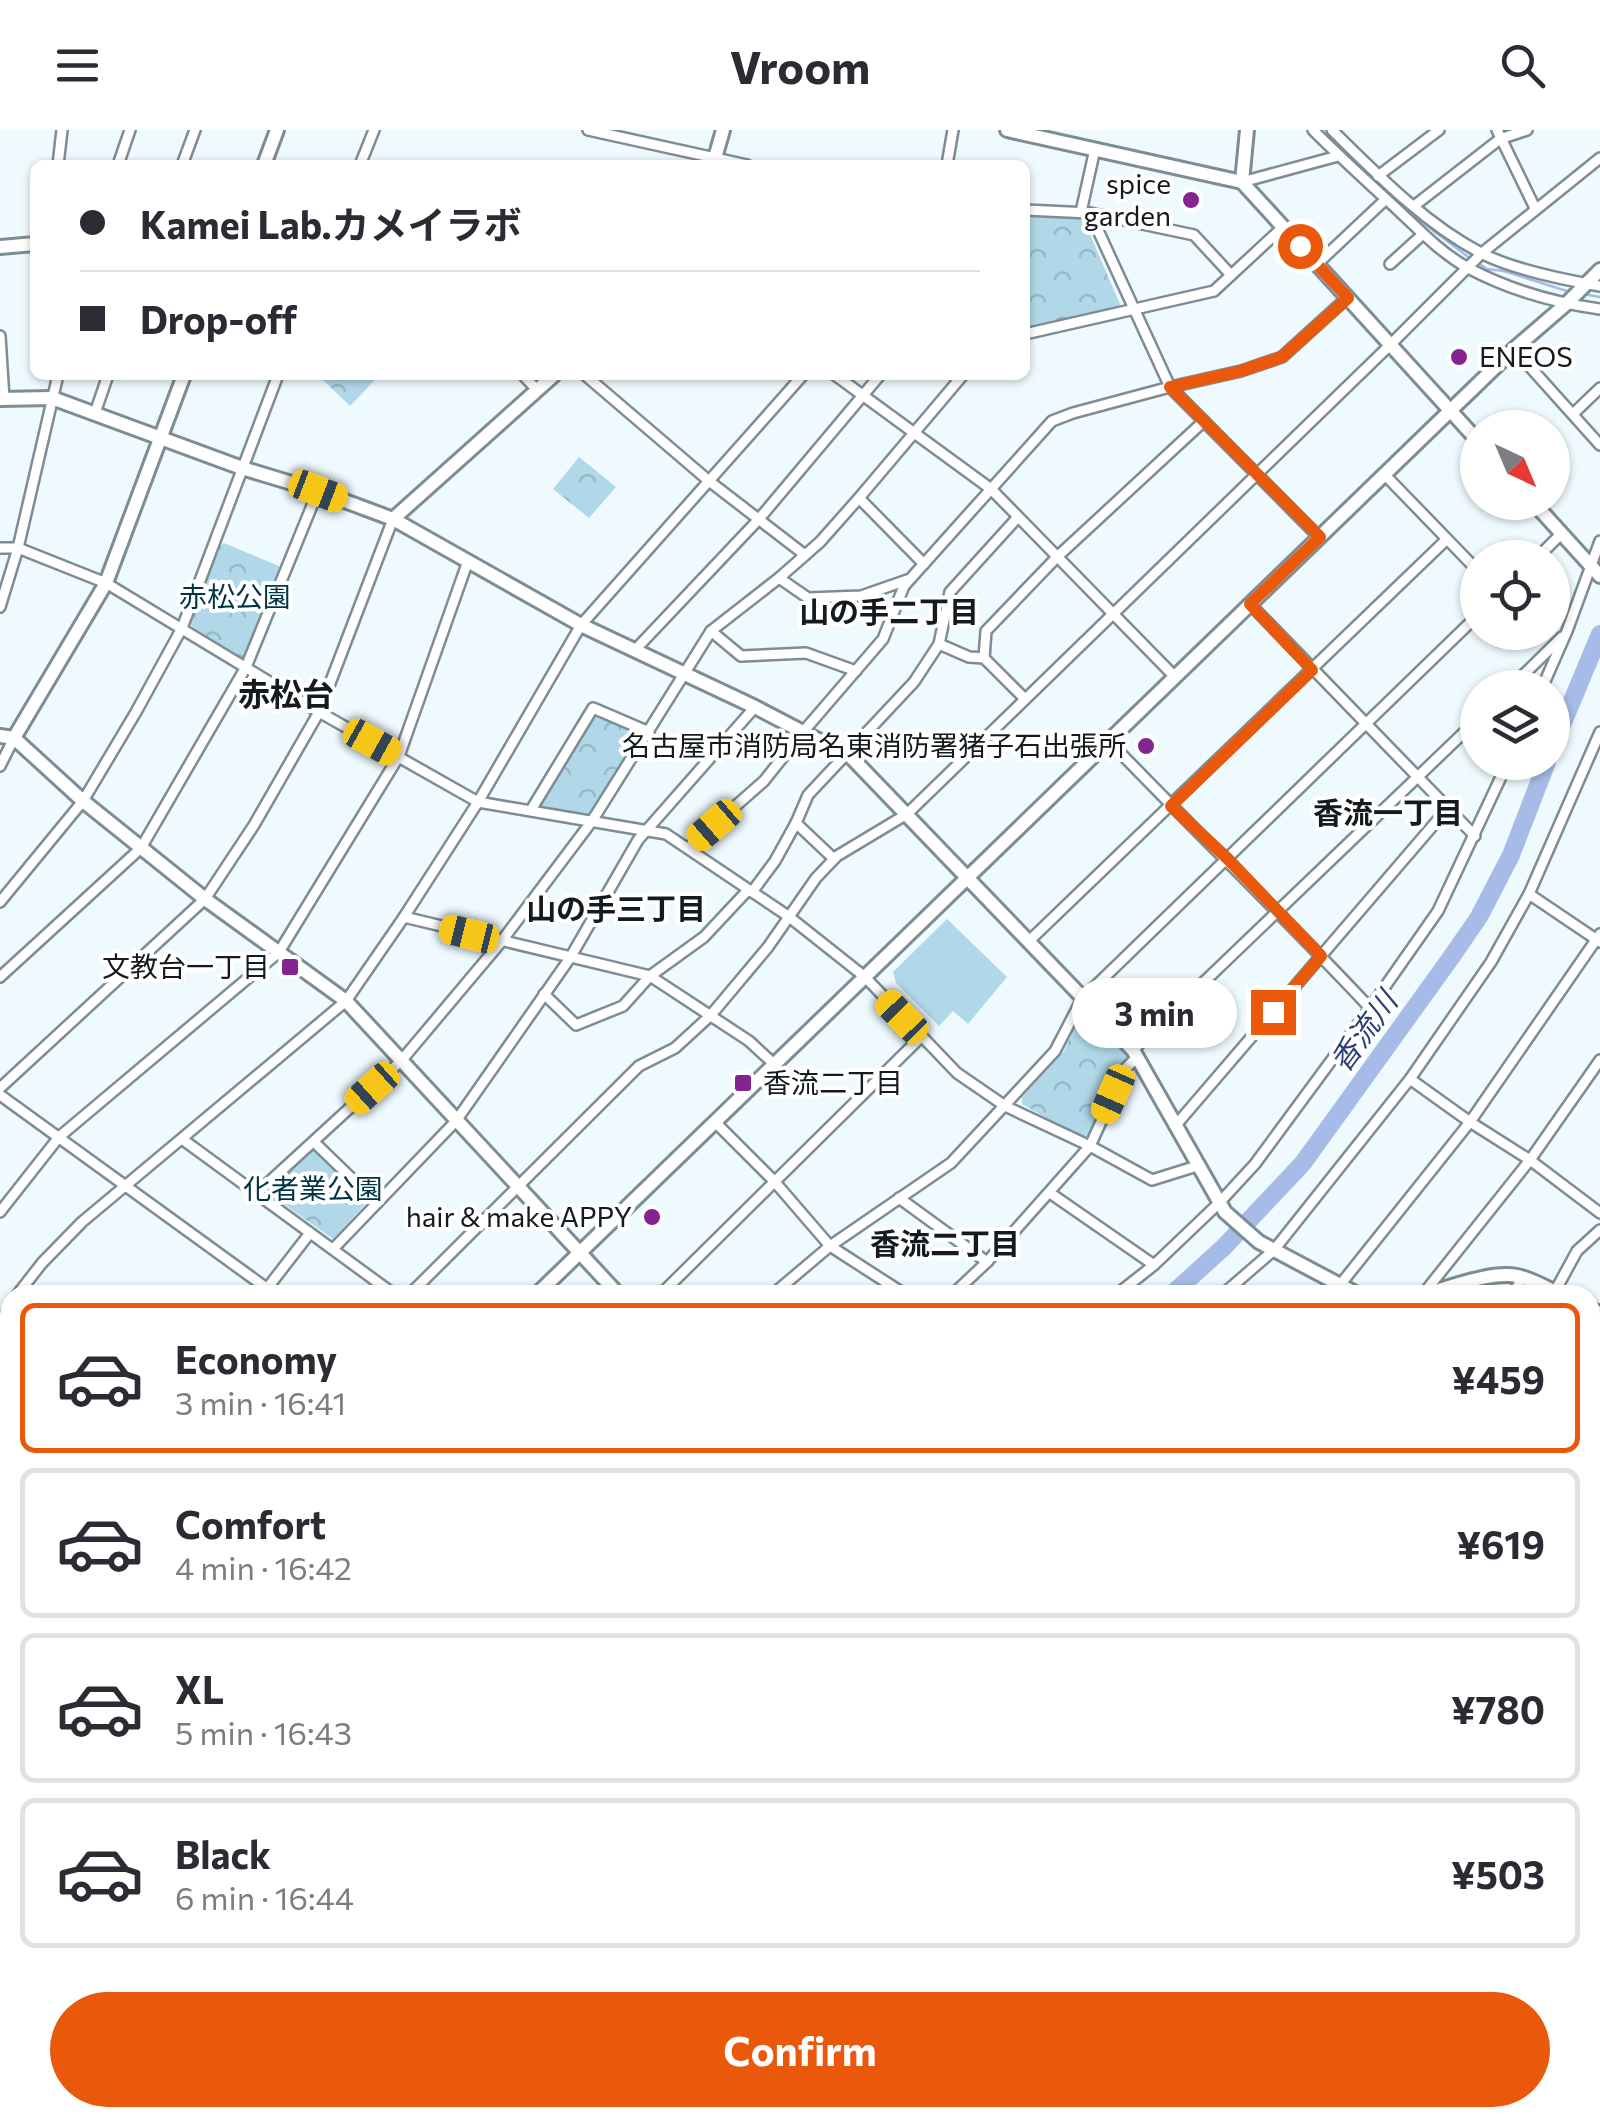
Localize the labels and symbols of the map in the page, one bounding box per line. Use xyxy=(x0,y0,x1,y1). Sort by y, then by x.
place label: spice garden xyxy=(1084,166,1171,232)
marker: spice garden xyxy=(1180,189,1202,211)
route start xyxy=(1278,224,1323,269)
place label: ENEOS xyxy=(1479,339,1573,373)
marker: ENEOS xyxy=(1448,346,1470,368)
north arrow xyxy=(1460,410,1570,520)
car xyxy=(285,466,351,516)
park label: 赤松公園 xyxy=(179,579,291,613)
district label: 山の手二丁目 xyxy=(799,592,979,629)
district label: 赤松台 xyxy=(238,673,334,713)
car xyxy=(338,714,406,770)
place label: 名古屋市消防局名東消防署猪子石出張所 xyxy=(622,728,1126,762)
marker: 名古屋市消防局名東消防署猪子石出張所 xyxy=(1135,735,1157,757)
district label: 香流一丁目 xyxy=(1313,793,1463,830)
car xyxy=(682,794,746,856)
district label: 山の手三丁目 xyxy=(526,889,706,926)
car xyxy=(436,912,502,956)
place label: 文教台一丁目 xyxy=(102,949,270,983)
marker: 文教台一丁目 xyxy=(279,956,301,978)
callout: 3 min xyxy=(1073,977,1238,1047)
water label: 香流川 xyxy=(1321,981,1405,1078)
car xyxy=(870,985,934,1049)
route end xyxy=(1251,990,1296,1035)
car xyxy=(340,1057,404,1119)
car xyxy=(1087,1060,1139,1128)
place label: 香流二丁目 xyxy=(763,1065,903,1099)
marker: 香流二丁目 xyxy=(732,1072,754,1094)
park label: 化者業公園 xyxy=(243,1171,383,1205)
place label: hair & make APPY xyxy=(406,1199,632,1233)
marker: hair & make APPY xyxy=(641,1206,663,1228)
district label: 香流二丁目 xyxy=(870,1224,1020,1261)

